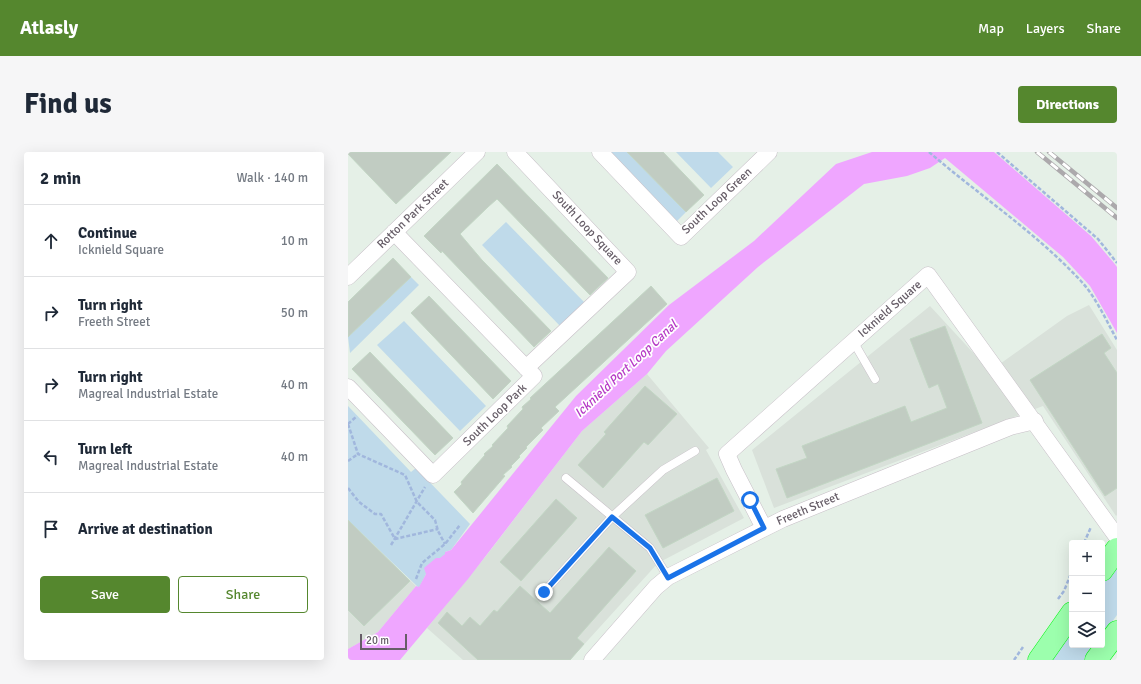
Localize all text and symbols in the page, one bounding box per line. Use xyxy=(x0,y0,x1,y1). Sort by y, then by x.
text: Atlasly xyxy=(20,16,78,40)
text: Map xyxy=(978,20,1004,37)
text: Layers xyxy=(1026,20,1065,37)
text: Share xyxy=(1087,20,1121,37)
button: Directions xyxy=(1018,86,1117,123)
text: Find us xyxy=(24,87,112,121)
street label: South Loop Green xyxy=(679,165,755,237)
text: 2 min xyxy=(40,168,81,189)
text: Walk · 140 m xyxy=(237,170,308,186)
street label: Rotton Park Street xyxy=(374,176,452,252)
street label: South Loop Square xyxy=(549,188,625,268)
text: Continue xyxy=(78,224,137,242)
icon: ahead xyxy=(40,230,62,252)
text: 10 m xyxy=(281,233,308,249)
text: Icknield Square xyxy=(78,242,164,258)
street label: Icknield Square xyxy=(855,277,925,341)
text: Turn right xyxy=(78,296,143,314)
icon: right xyxy=(40,302,62,324)
text: 50 m xyxy=(281,305,308,321)
text: Freeth Street xyxy=(78,314,150,330)
water label: Icknield Port Loop Canal xyxy=(571,316,682,421)
text: Turn right xyxy=(78,368,143,386)
icon: right xyxy=(40,374,62,396)
text: 40 m xyxy=(281,377,308,393)
street label: South Loop Park xyxy=(460,381,530,449)
text: Magreal Industrial Estate xyxy=(78,386,218,402)
text: Turn left xyxy=(78,440,132,458)
icon: left xyxy=(40,446,62,468)
text: 40 m xyxy=(281,449,308,465)
text: Magreal Industrial Estate xyxy=(78,458,218,474)
street label: Freeth Street xyxy=(774,489,842,529)
route start xyxy=(741,491,759,509)
icon: arrive xyxy=(40,518,62,540)
text: Arrive at destination xyxy=(78,520,213,538)
map controls xyxy=(1069,540,1105,648)
button: + xyxy=(1069,540,1105,576)
button: Save xyxy=(40,576,170,613)
button: Share xyxy=(178,576,308,613)
button: − xyxy=(1069,576,1105,612)
route end xyxy=(535,583,553,601)
button: layers xyxy=(1069,612,1105,648)
scale bar xyxy=(360,632,407,651)
text: 20 m xyxy=(366,634,389,647)

